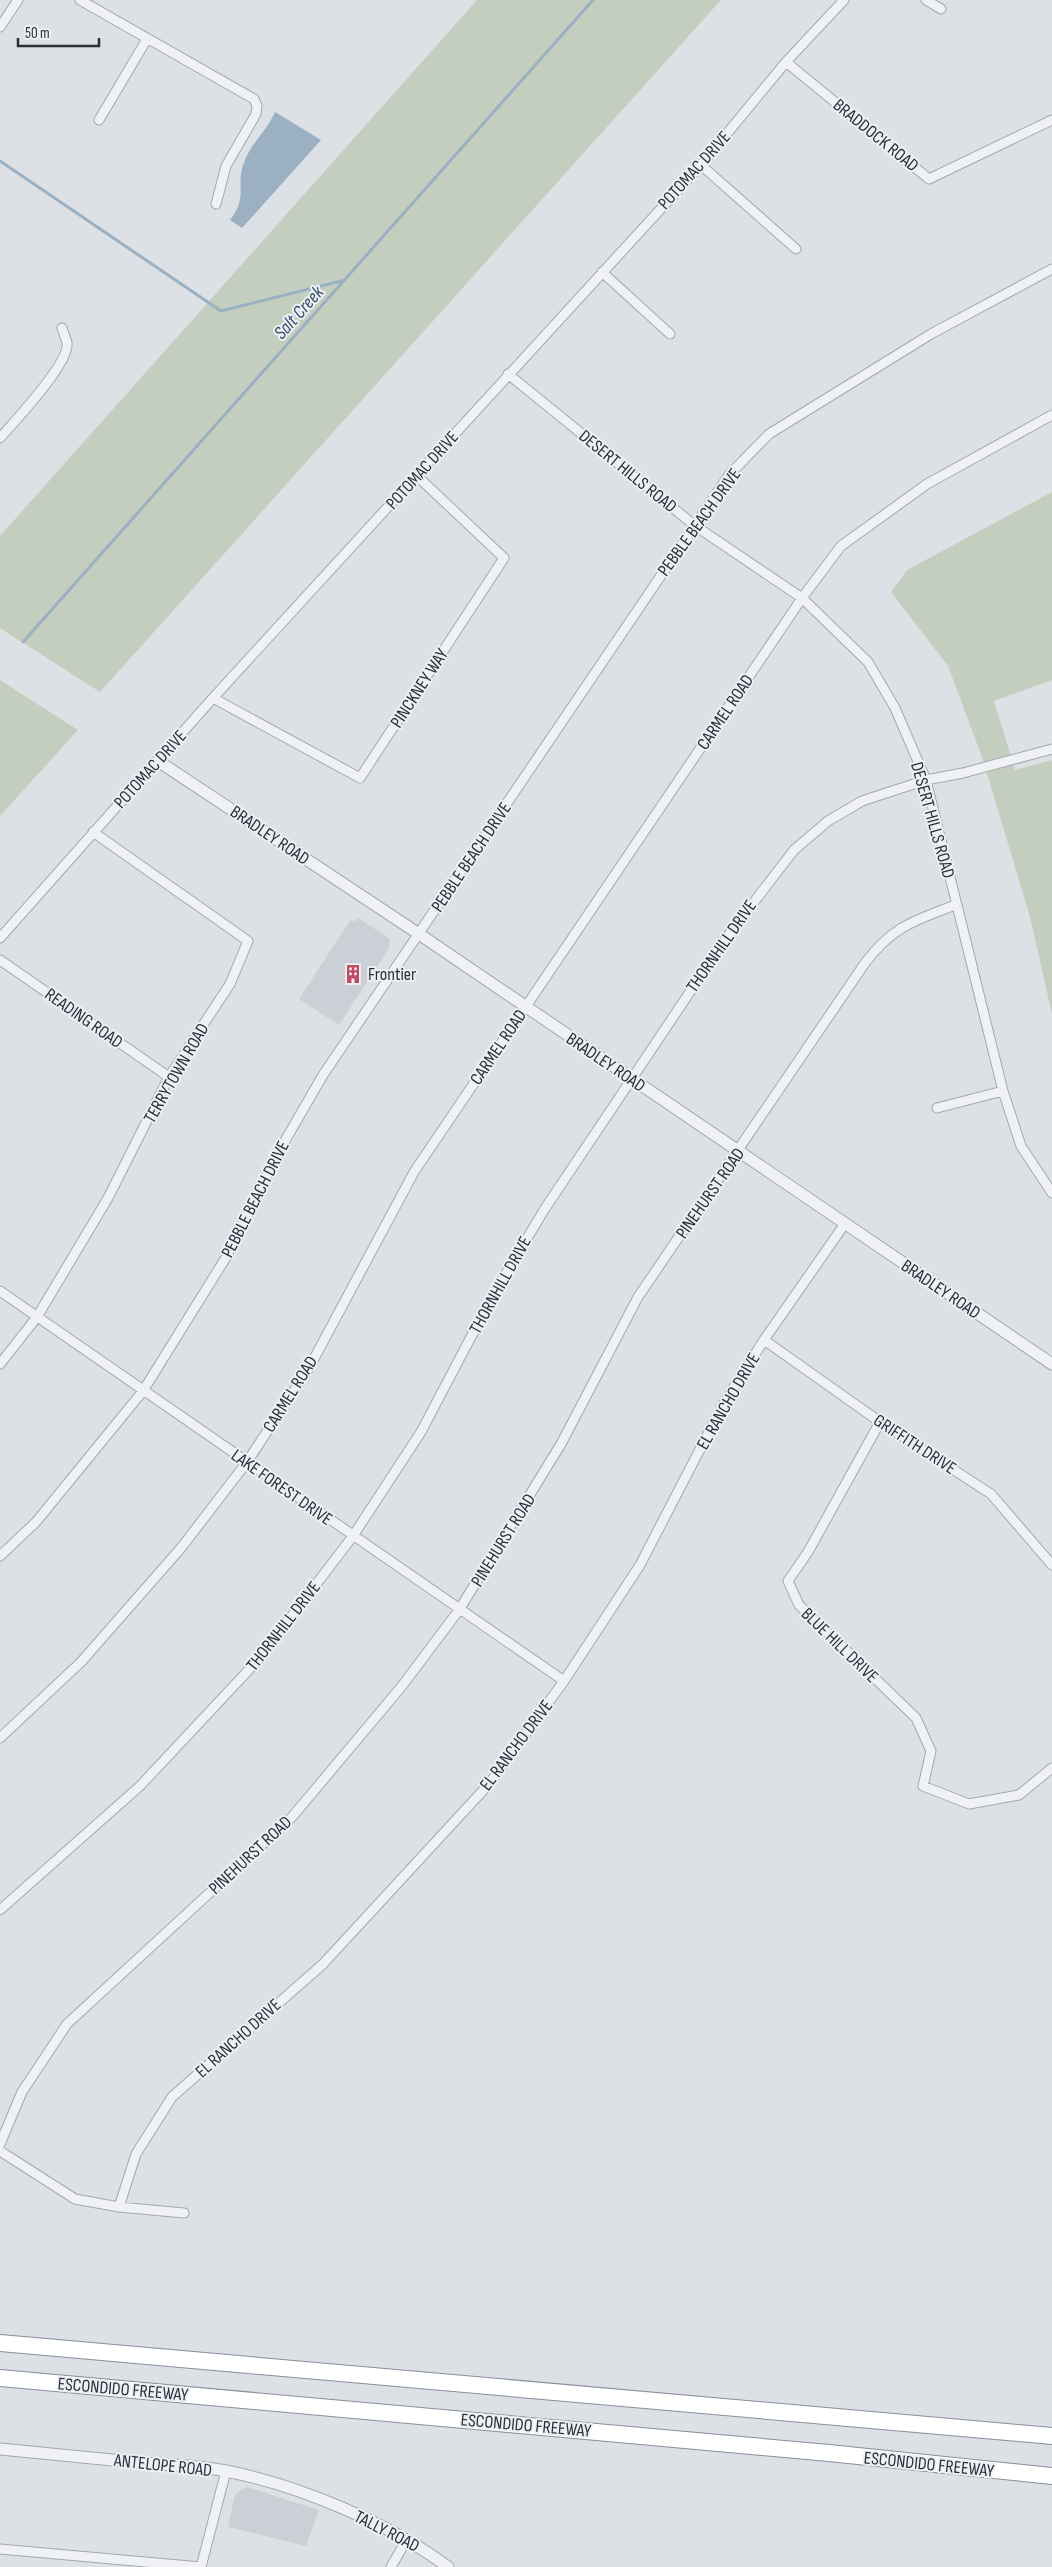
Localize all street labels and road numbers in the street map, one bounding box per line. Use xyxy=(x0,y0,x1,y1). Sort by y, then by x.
street label: BRADDOCK ROAD xyxy=(829,95,923,176)
street label: POTOMAC DRIVE xyxy=(654,127,735,214)
street label: DESERT HILLS ROAD xyxy=(575,426,681,517)
street label: POTOMAC DRIVE xyxy=(382,427,463,514)
street label: PEBBLE BEACH DRIVE xyxy=(653,464,745,580)
street label: PINCKNEY WAY xyxy=(386,644,453,732)
street label: CARMEL ROAD xyxy=(693,671,758,754)
street label: POTOMAC DRIVE xyxy=(110,726,191,813)
street label: DESERT HILLS ROAD xyxy=(906,760,959,881)
street label: PEBBLE BEACH DRIVE xyxy=(427,798,516,916)
street label: BRADLEY ROAD xyxy=(226,801,313,869)
street label: THORNHILL DRIVE xyxy=(682,896,761,997)
street label: READING ROAD xyxy=(41,984,127,1053)
street label: CARMEL ROAD xyxy=(466,1006,531,1089)
street label: TERRYTOWN ROAD xyxy=(139,1020,213,1127)
street label: BRADLEY ROAD xyxy=(562,1028,649,1096)
street label: PEBBLE BEACH DRIVE xyxy=(217,1137,294,1261)
street label: PINEHURST ROAD xyxy=(672,1144,749,1243)
street label: THORNHILL DRIVE xyxy=(465,1233,536,1338)
street label: BRADLEY ROAD xyxy=(897,1255,984,1323)
street label: EL RANCHO DRIVE xyxy=(692,1349,765,1453)
street label: CARMEL ROAD xyxy=(259,1352,322,1436)
street label: GRIFFITH DRIVE xyxy=(869,1410,960,1479)
street label: LAKE FOREST DRIVE xyxy=(227,1445,336,1530)
street label: PINEHURST ROAD xyxy=(467,1490,540,1591)
street label: THORNHILL DRIVE xyxy=(242,1577,325,1675)
street label: BLUE HILL DRIVE xyxy=(797,1603,883,1687)
street label: EL RANCHO DRIVE xyxy=(476,1696,557,1795)
street label: PINEHURST ROAD xyxy=(205,1812,296,1899)
street label: EL RANCHO DRIVE xyxy=(191,1994,285,2082)
street label: ESCONDIDO FREEWAY xyxy=(57,2373,190,2406)
street label: ESCONDIDO FREEWAY xyxy=(460,2409,593,2442)
street label: ESCONDIDO FREEWAY xyxy=(863,2447,996,2482)
street label: ANTELOPE ROAD xyxy=(112,2450,213,2481)
street label: TALLY ROAD xyxy=(351,2506,423,2557)

